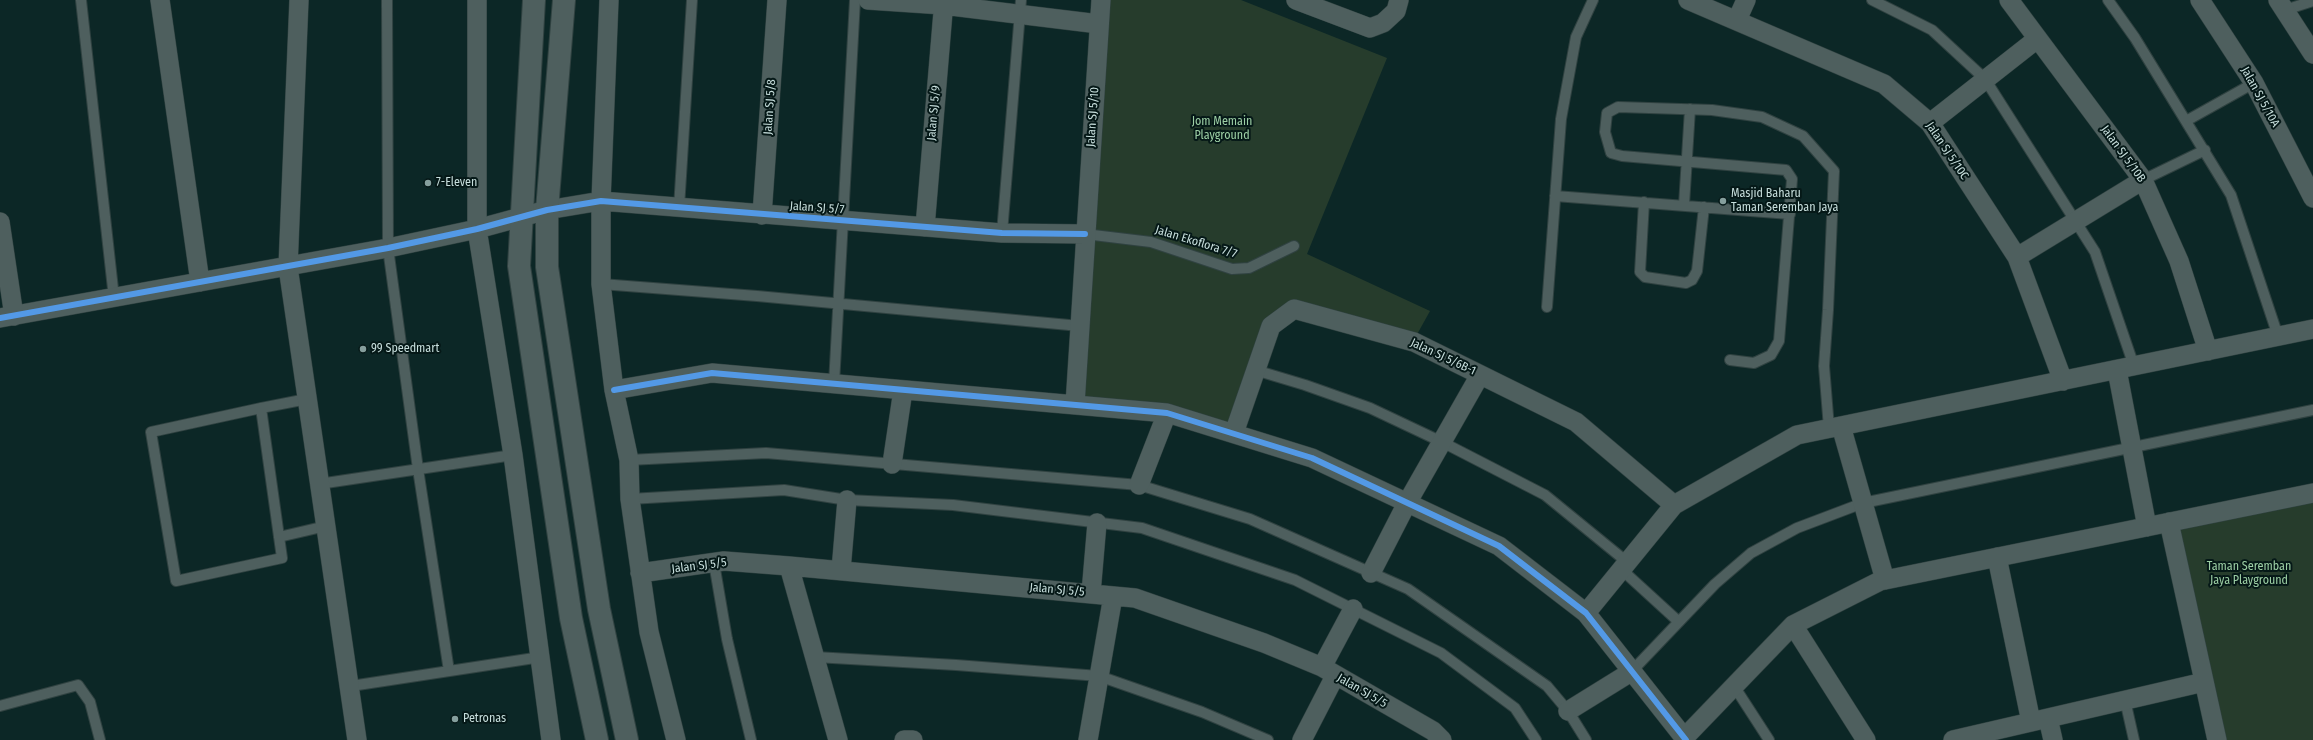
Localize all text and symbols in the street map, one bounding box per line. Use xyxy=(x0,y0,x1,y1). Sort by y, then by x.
street label: Jalan SJ 5/10A xyxy=(2238,64,2282,130)
street label: Jalan SJ 5/8 xyxy=(761,79,779,135)
street label: Jalan SJ 5/9 xyxy=(924,85,944,141)
street label: Jalan SJ 5/10 xyxy=(1084,86,1102,148)
park label: Jom Memain Playground xyxy=(1192,115,1252,143)
street label: Jalan SJ 5/10C xyxy=(1922,119,1972,183)
street label: Jalan SJ 5/10B xyxy=(2098,123,2148,185)
place label: 7-Eleven xyxy=(436,176,477,190)
marker: 7-Eleven xyxy=(423,178,433,188)
place label: Masjid Baharu Taman Seremban Jaya xyxy=(1731,187,1838,215)
marker: Masjid Baharu Taman Seremban Jaya xyxy=(1718,196,1728,206)
street label: Jalan SJ 5/7 xyxy=(789,199,845,217)
street label: Jalan Ekoflora 7/7 xyxy=(1153,223,1239,261)
street label: Jalan SJ 5/6B-1 xyxy=(1408,336,1478,378)
place label: 99 Speedmart xyxy=(371,342,439,356)
marker: 99 Speedmart xyxy=(358,344,368,354)
street label: Jalan SJ 5/5 xyxy=(671,555,727,577)
park label: Taman Seremban Jaya Playground xyxy=(2207,560,2291,588)
street label: Jalan SJ 5/5 xyxy=(1029,580,1085,600)
street label: Jalan SJ 5/5 xyxy=(1334,671,1390,711)
place label: Petronas xyxy=(463,712,506,726)
marker: Petronas xyxy=(450,714,460,724)

